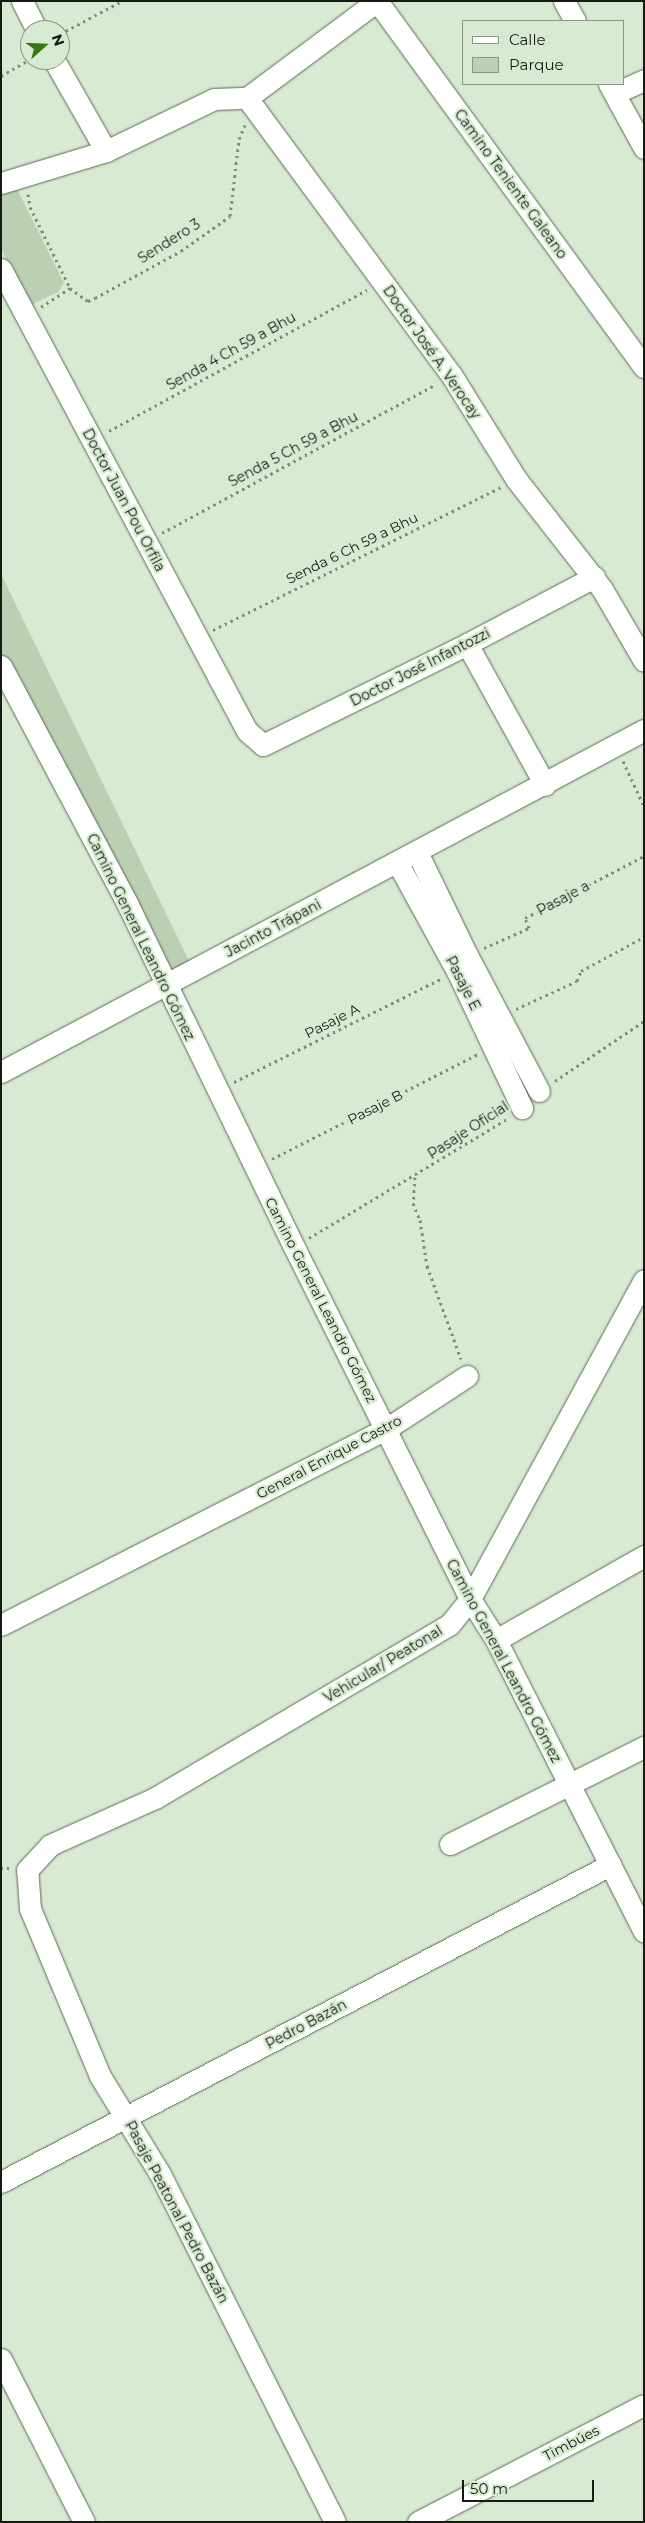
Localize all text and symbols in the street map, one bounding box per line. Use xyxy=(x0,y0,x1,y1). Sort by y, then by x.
north arrow xyxy=(20,20,70,70)
legend xyxy=(462,20,625,85)
text: Calle xyxy=(509,30,546,49)
text: N xyxy=(48,32,69,49)
text: Parque xyxy=(509,55,564,74)
street label: Camino Teniente Galeano xyxy=(451,106,571,262)
street label: Sendero 3 xyxy=(135,215,203,267)
street label: Doctor José A. Verocay xyxy=(380,282,484,422)
street label: Senda 4 Ch 59 a Bhu xyxy=(163,308,299,394)
street label: Senda 5 Ch 59 a Bhu xyxy=(225,408,361,490)
street label: Doctor Juan Pou Orfila xyxy=(79,426,169,574)
street label: Senda 6 Ch 59 a Bhu xyxy=(283,509,421,587)
street label: Doctor José Infantozzi xyxy=(347,624,493,710)
street label: Camino General Leandro Gómez xyxy=(83,831,199,1043)
street label: Pasaje a xyxy=(534,877,592,919)
street label: Jacinto Trápani xyxy=(222,896,324,960)
street label: Pasaje E xyxy=(442,953,484,1013)
street label: Pasaje A xyxy=(302,1000,362,1042)
street label: Pasaje B xyxy=(345,1086,405,1128)
street label: Pasaje Oficial xyxy=(424,1098,512,1162)
street label: Camino General Leandro Gómez xyxy=(262,1195,380,1405)
street label: General Enrique Castro xyxy=(254,1412,404,1502)
street label: Camino General Leandro Gómez xyxy=(443,1556,565,1766)
street label: Vehicular/ Peatonal xyxy=(321,1622,445,1706)
street label: Pedro Bazán xyxy=(263,1996,349,2052)
street label: Pasaje Peatonal Pedro Bazán xyxy=(122,2118,232,2306)
street label: Timbúes xyxy=(540,2422,602,2464)
scale bar xyxy=(465,2470,598,2502)
text: 50 m xyxy=(470,2479,508,2498)

